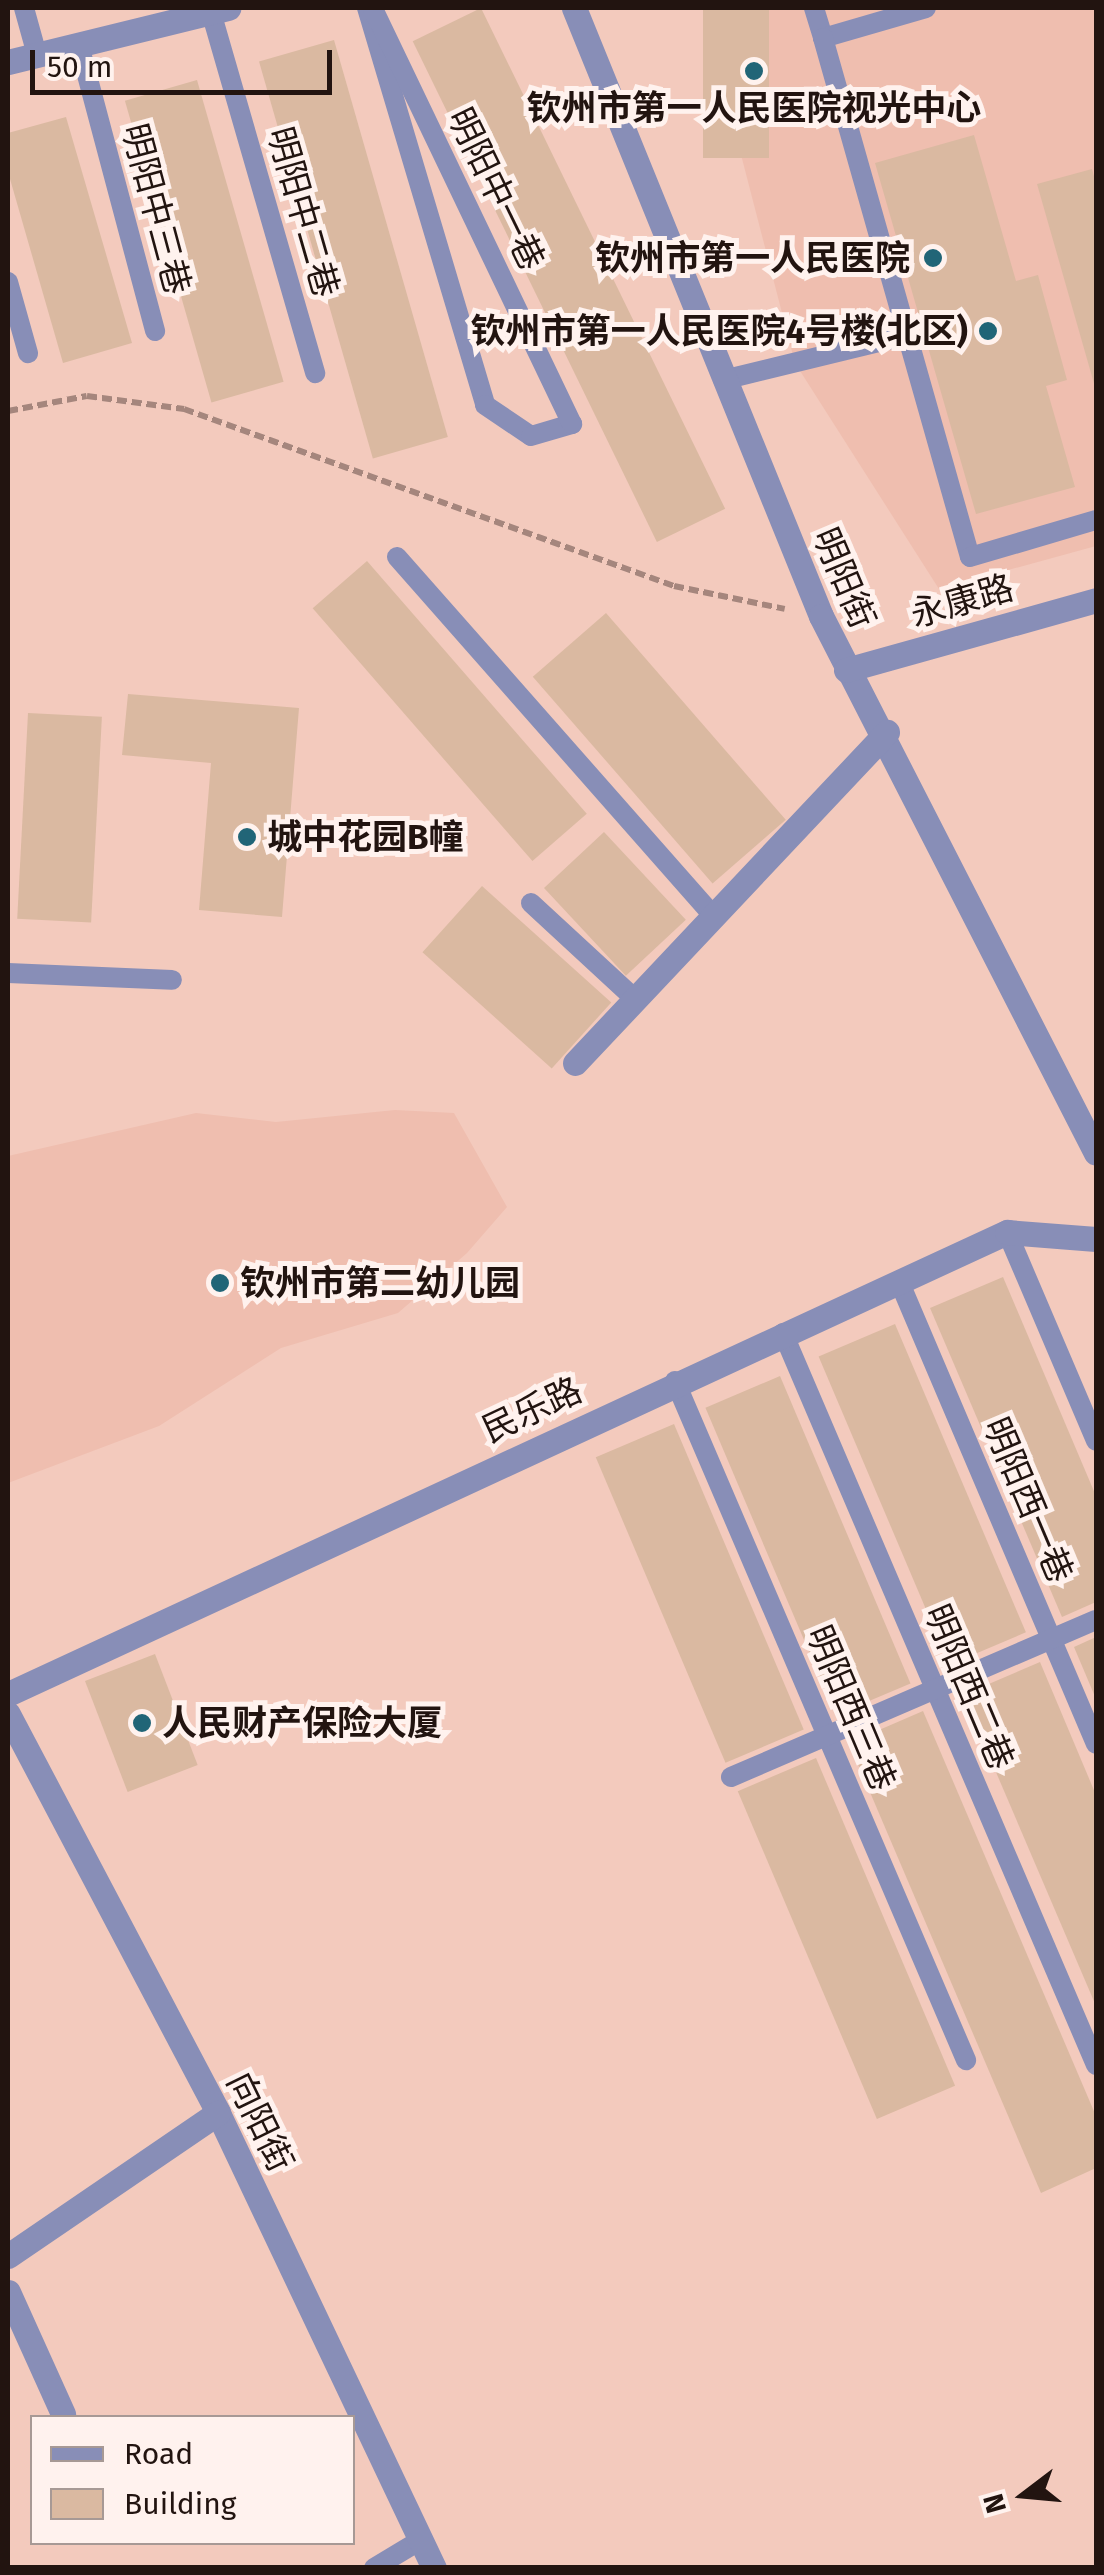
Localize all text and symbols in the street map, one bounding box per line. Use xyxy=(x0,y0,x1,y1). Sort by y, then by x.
scale bar xyxy=(35,30,338,92)
text: 50 m xyxy=(47,49,112,85)
marker: 钦州市第一人民医院视光中心 xyxy=(743,60,765,82)
place label: 钦州市第一人民医院视光中心 xyxy=(527,87,981,129)
street label: 明阳中一巷 xyxy=(439,101,553,277)
street label: 明阳中三巷 xyxy=(113,119,199,299)
street label: 明阳中二巷 xyxy=(259,122,347,302)
place label: 钦州市第一人民医院 xyxy=(595,237,910,279)
marker: 钦州市第一人民医院 xyxy=(920,245,946,271)
place label: 钦州市第一人民医院4号楼(北区) xyxy=(470,310,968,352)
marker: 钦州市第一人民医院4号楼(北区) xyxy=(977,320,999,342)
street label: 明阳街 xyxy=(804,521,884,635)
street label: 永康路 xyxy=(906,566,1018,636)
place label: 城中花园B幢 xyxy=(267,816,464,858)
marker: 城中花园B幢 xyxy=(236,826,258,848)
place label: 钦州市第二幼儿园 xyxy=(240,1262,520,1304)
marker: 钦州市第二幼儿园 xyxy=(209,1272,231,1294)
street label: 民乐路 xyxy=(476,1369,588,1451)
street label: 明阳西一巷 xyxy=(974,1411,1082,1589)
street label: 明阳西二巷 xyxy=(915,1598,1023,1776)
street label: 明阳西三巷 xyxy=(797,1619,905,1797)
place label: 人民财产保险大厦 xyxy=(162,1702,442,1744)
marker: 人民财产保险大厦 xyxy=(131,1712,153,1734)
street label: 向阳街 xyxy=(218,2066,302,2178)
legend xyxy=(30,2415,355,2545)
text: Road xyxy=(124,2436,193,2472)
north arrow xyxy=(974,2445,1074,2545)
text: Building xyxy=(124,2486,236,2522)
text: N xyxy=(976,2490,1013,2517)

